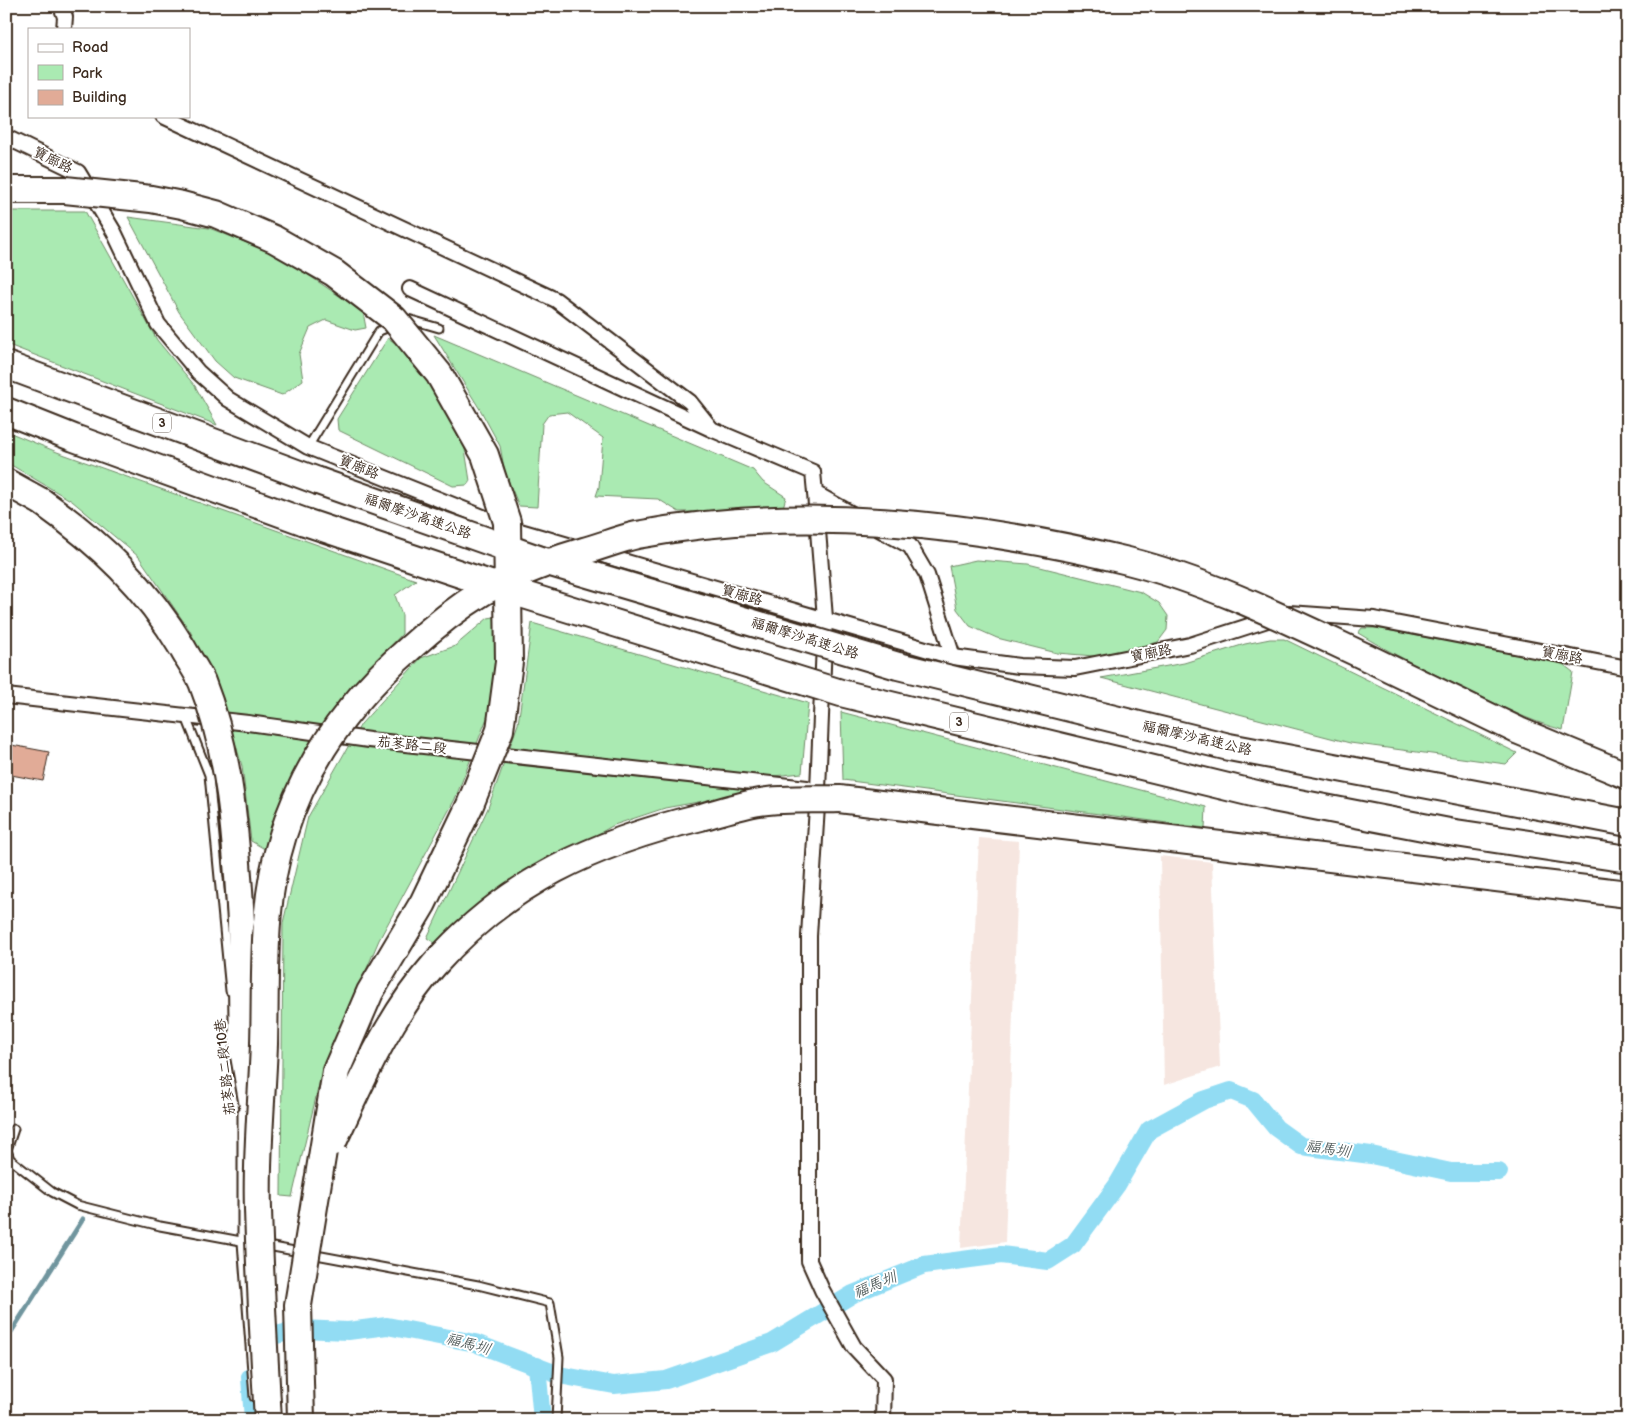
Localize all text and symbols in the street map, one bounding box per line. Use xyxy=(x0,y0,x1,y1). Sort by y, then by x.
legend xyxy=(28,28,190,118)
text: Road xyxy=(72,38,108,57)
text: Park xyxy=(72,64,103,83)
text: Building xyxy=(72,88,127,107)
street label: 寶廍路 xyxy=(30,143,76,177)
road number: 3 xyxy=(153,413,171,432)
street label: 寶廍路 xyxy=(336,451,382,483)
street label: 福爾摩沙高速公路 xyxy=(362,490,474,542)
street label: 寶廍路 xyxy=(719,581,765,609)
street label: 福爾摩沙高速公路 xyxy=(749,613,861,663)
street label: 寶廍路 xyxy=(1129,641,1173,665)
street label: 寶廍路 xyxy=(1540,643,1584,667)
road number: 3 xyxy=(950,712,968,732)
street label: 福爾摩沙高速公路 xyxy=(1141,717,1253,759)
street label: 茄苳路二段 xyxy=(376,733,448,757)
street label: 茄苳路二段10巷 xyxy=(211,1017,239,1116)
water label: 福馬圳 xyxy=(1304,1136,1354,1162)
water label: 福馬圳 xyxy=(851,1267,901,1303)
water label: 福馬圳 xyxy=(444,1329,494,1360)

